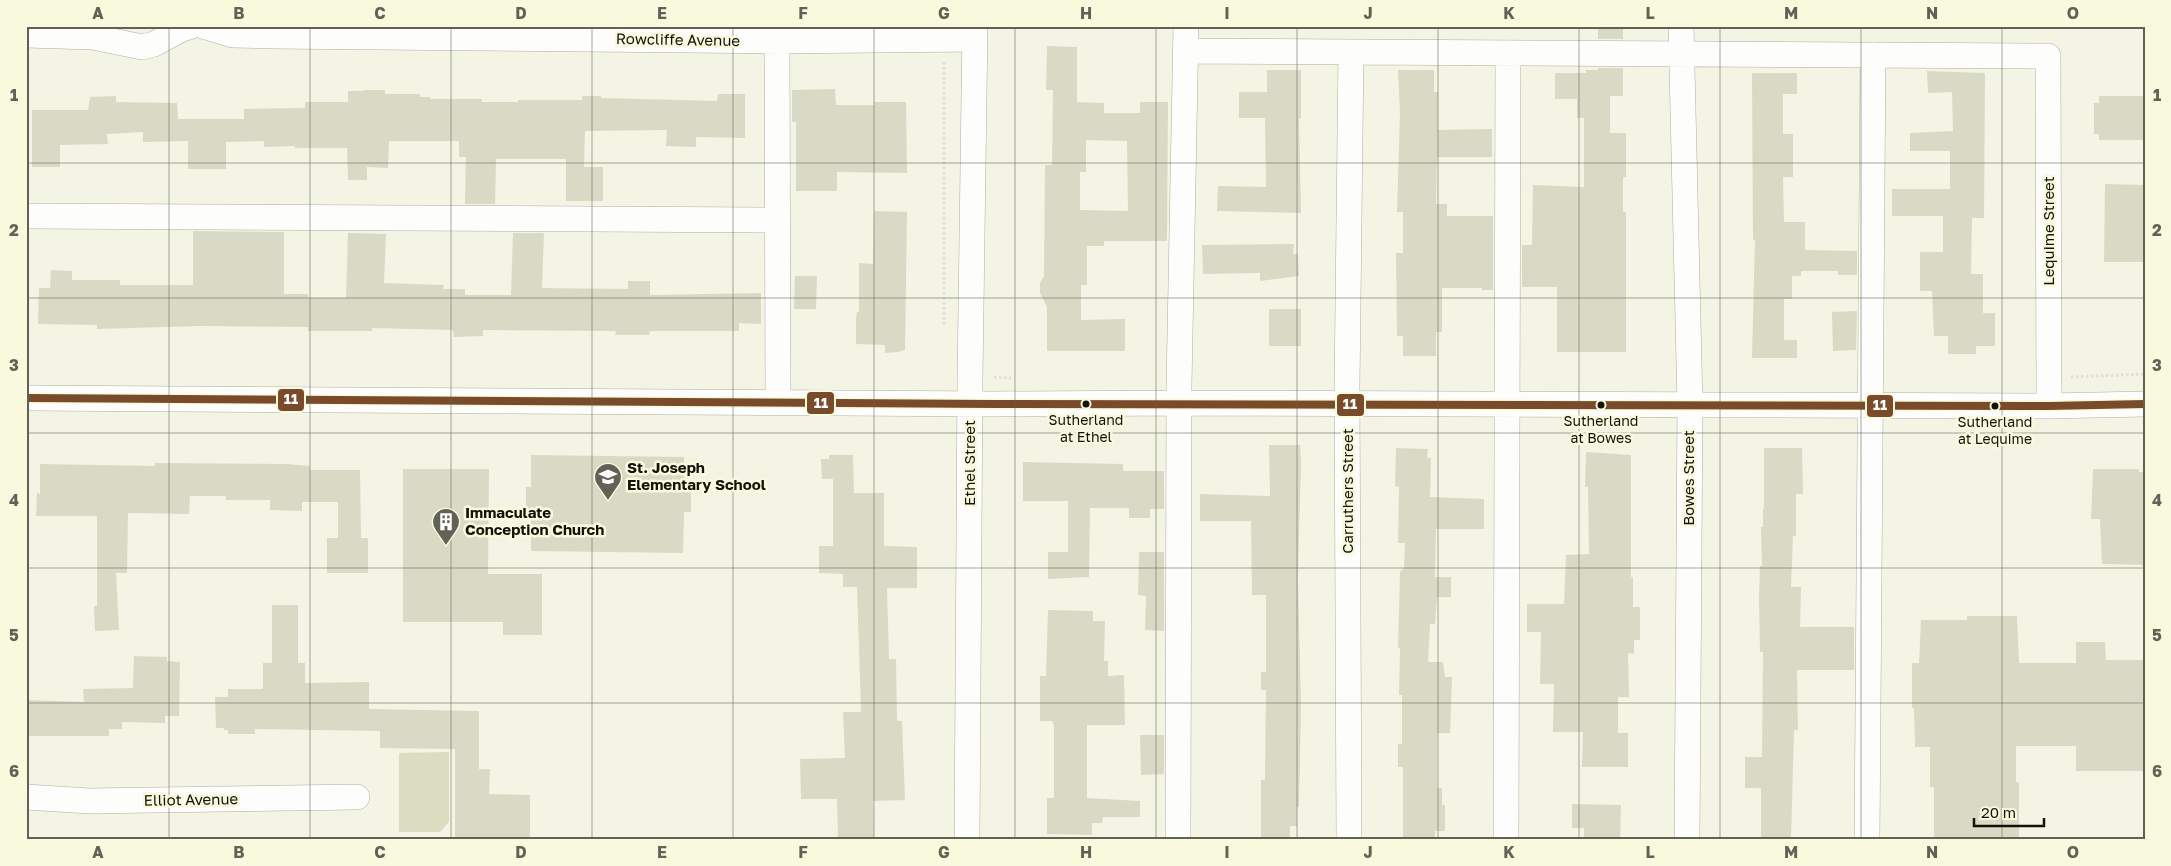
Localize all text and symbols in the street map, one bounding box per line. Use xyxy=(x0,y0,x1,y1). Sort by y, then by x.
text: A xyxy=(92,3,104,23)
text: B xyxy=(233,3,245,23)
text: C xyxy=(374,3,386,23)
text: D xyxy=(515,3,527,23)
text: E xyxy=(657,3,667,23)
text: F xyxy=(798,3,808,23)
text: G xyxy=(938,3,950,23)
text: H xyxy=(1080,3,1092,23)
text: I xyxy=(1224,3,1230,23)
text: J xyxy=(1363,3,1373,23)
text: K xyxy=(1503,3,1515,23)
text: L xyxy=(1645,3,1655,23)
text: M xyxy=(1784,3,1798,23)
text: N xyxy=(1926,3,1938,23)
text: O xyxy=(2067,3,2079,23)
street label: Rowcliffe Avenue xyxy=(616,29,741,49)
text: 1 xyxy=(10,85,18,105)
text: 1 xyxy=(2153,85,2161,105)
street label: Lequime Street xyxy=(2039,176,2057,286)
text: 2 xyxy=(9,220,19,240)
text: 2 xyxy=(2152,220,2162,240)
text: 3 xyxy=(9,355,19,375)
text: 3 xyxy=(2152,355,2162,375)
line badge: 11 xyxy=(277,388,305,412)
text: 11 xyxy=(284,390,298,407)
line badge: 11 xyxy=(806,391,835,415)
line badge: 11 xyxy=(1336,393,1365,417)
text: 11 xyxy=(814,394,828,411)
line badge: 11 xyxy=(1866,394,1894,418)
text: 11 xyxy=(1343,395,1357,412)
text: 11 xyxy=(1873,396,1887,413)
marker: Sutherland at Ethel xyxy=(1081,399,1091,409)
marker: Sutherland at Bowes xyxy=(1596,400,1606,410)
marker: Sutherland at Lequime xyxy=(1990,401,2000,411)
place label: Sutherland at Ethel xyxy=(1049,411,1123,445)
place label: Sutherland at Bowes xyxy=(1564,412,1638,446)
place label: Sutherland at Lequime xyxy=(1958,413,2032,447)
street label: Ethel Street xyxy=(960,420,978,506)
street label: Carruthers Street xyxy=(1338,428,1356,554)
street label: Bowes Street xyxy=(1679,430,1697,526)
place label: St. Joseph Elementary School xyxy=(627,458,766,493)
school or university icon: St. Joseph Elementary School xyxy=(593,462,623,501)
text: 4 xyxy=(9,490,19,510)
text: 4 xyxy=(2152,490,2162,510)
place label: Immaculate Conception Church xyxy=(465,503,604,538)
building icon: Immaculate Conception Church xyxy=(431,507,461,546)
text: 5 xyxy=(9,625,19,645)
text: 5 xyxy=(2152,625,2162,645)
text: 6 xyxy=(9,761,19,781)
text: 6 xyxy=(2152,761,2162,781)
street label: Elliot Avenue xyxy=(144,789,239,809)
scale bar xyxy=(1974,796,2044,828)
text: 20 m xyxy=(1981,803,2016,821)
text: A xyxy=(92,842,104,862)
text: B xyxy=(233,842,245,862)
text: C xyxy=(374,842,386,862)
text: D xyxy=(515,842,527,862)
text: E xyxy=(657,842,667,862)
text: F xyxy=(798,842,808,862)
text: G xyxy=(938,842,950,862)
text: H xyxy=(1080,842,1092,862)
text: I xyxy=(1224,842,1230,862)
text: J xyxy=(1363,842,1373,862)
text: K xyxy=(1503,842,1515,862)
text: L xyxy=(1645,842,1655,862)
text: M xyxy=(1784,842,1798,862)
text: N xyxy=(1926,842,1938,862)
text: O xyxy=(2067,842,2079,862)

